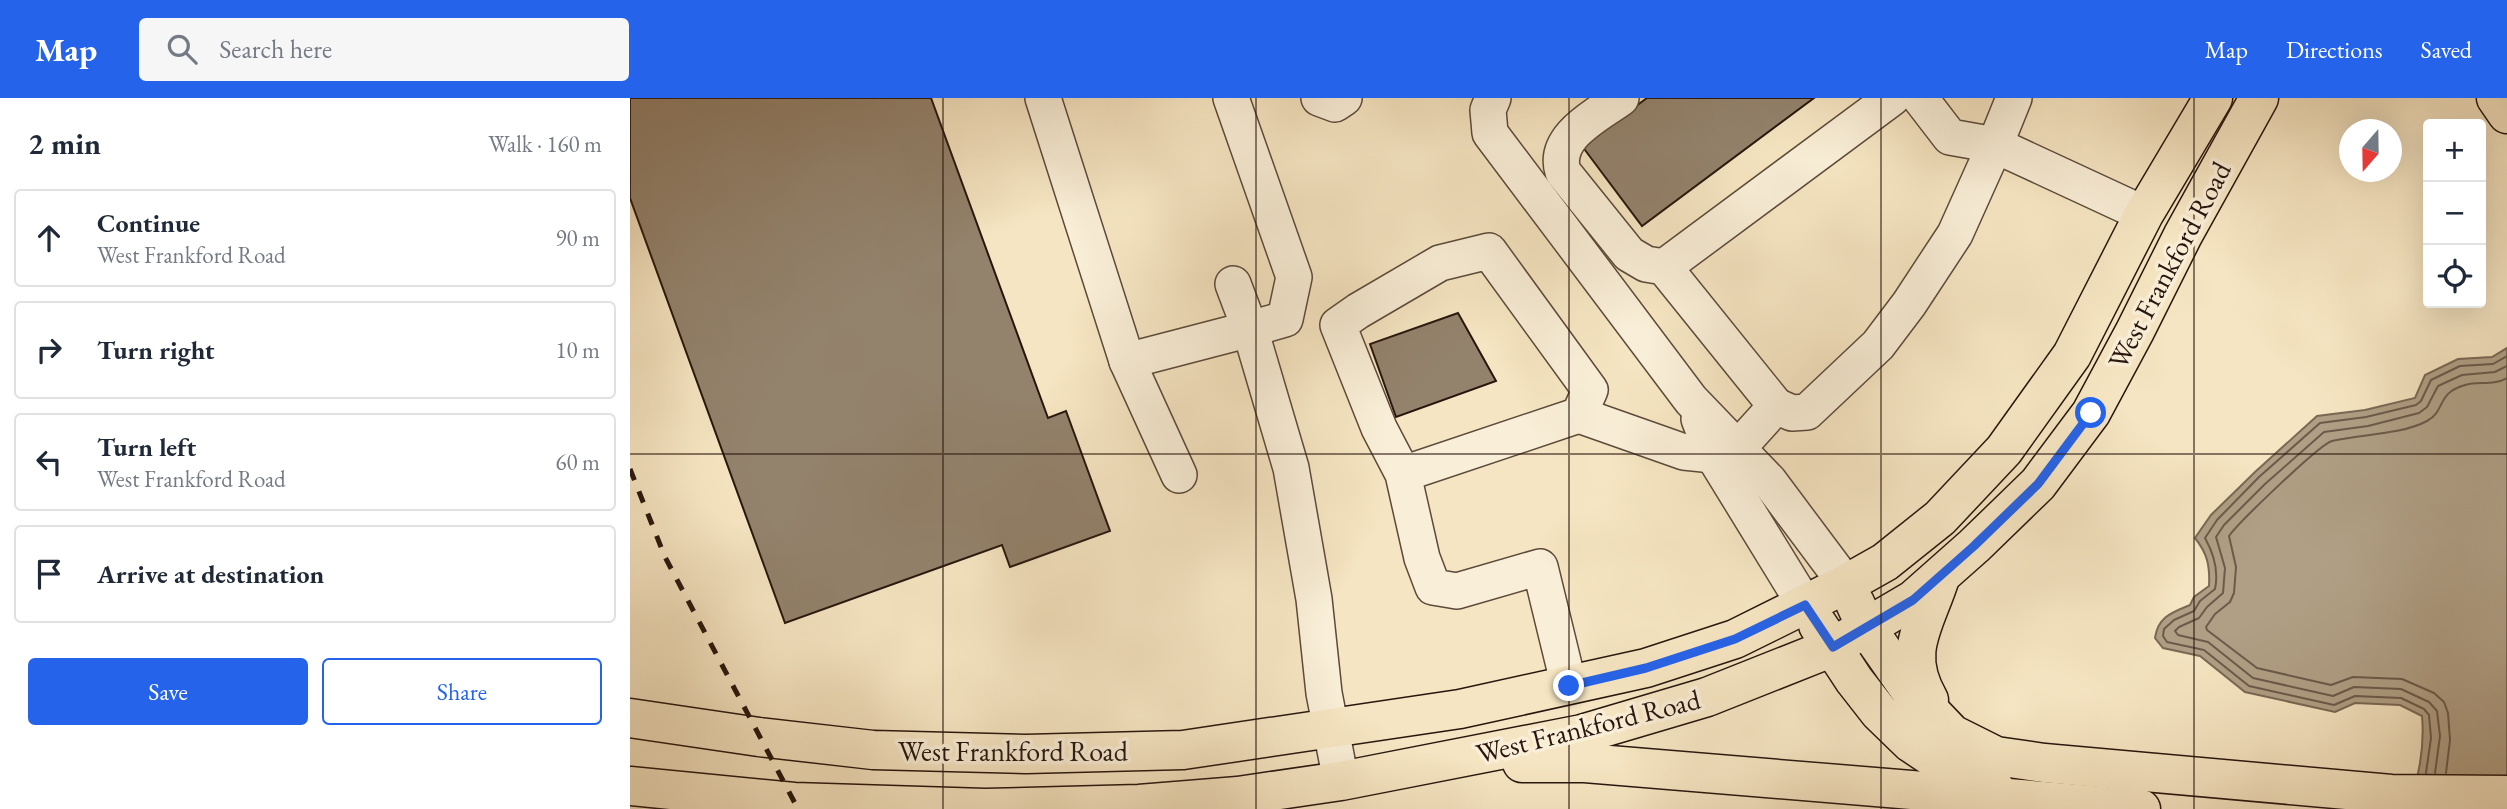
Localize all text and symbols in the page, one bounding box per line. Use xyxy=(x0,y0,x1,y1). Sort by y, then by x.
search box xyxy=(139,18,629,81)
text: Map xyxy=(35,28,97,71)
icon: search xyxy=(163,30,201,68)
text: Search here xyxy=(219,32,332,66)
text: Map xyxy=(2205,34,2248,65)
text: Directions xyxy=(2286,34,2383,65)
text: Saved xyxy=(2421,34,2472,65)
north arrow xyxy=(2339,119,2402,182)
map controls xyxy=(2423,119,2486,308)
button: + xyxy=(2423,119,2486,182)
text: 2 min xyxy=(28,124,101,163)
text: Walk · 160 m xyxy=(488,129,602,159)
street label: West Frankford Road xyxy=(2099,154,2239,375)
button: − xyxy=(2423,182,2486,245)
text: Continue xyxy=(97,206,200,240)
icon: ahead xyxy=(30,219,68,257)
text: 90 m xyxy=(555,223,600,253)
text: West Frankford Road xyxy=(97,240,286,270)
button: locate xyxy=(2423,245,2486,308)
icon: right xyxy=(30,331,68,369)
text: Turn right xyxy=(97,333,215,367)
text: 10 m xyxy=(555,335,600,365)
route start xyxy=(2075,397,2106,428)
text: Turn left xyxy=(97,430,196,464)
icon: left xyxy=(30,443,68,481)
text: 60 m xyxy=(555,447,600,477)
text: West Frankford Road xyxy=(97,464,286,494)
icon: arrive xyxy=(30,555,68,593)
text: Arrive at destination xyxy=(97,557,324,591)
button: Save xyxy=(28,658,308,725)
button: Share xyxy=(322,658,602,725)
route end xyxy=(1553,670,1584,701)
street label: West Frankford Road xyxy=(1472,681,1705,771)
street label: West Frankford Road xyxy=(898,733,1129,769)

